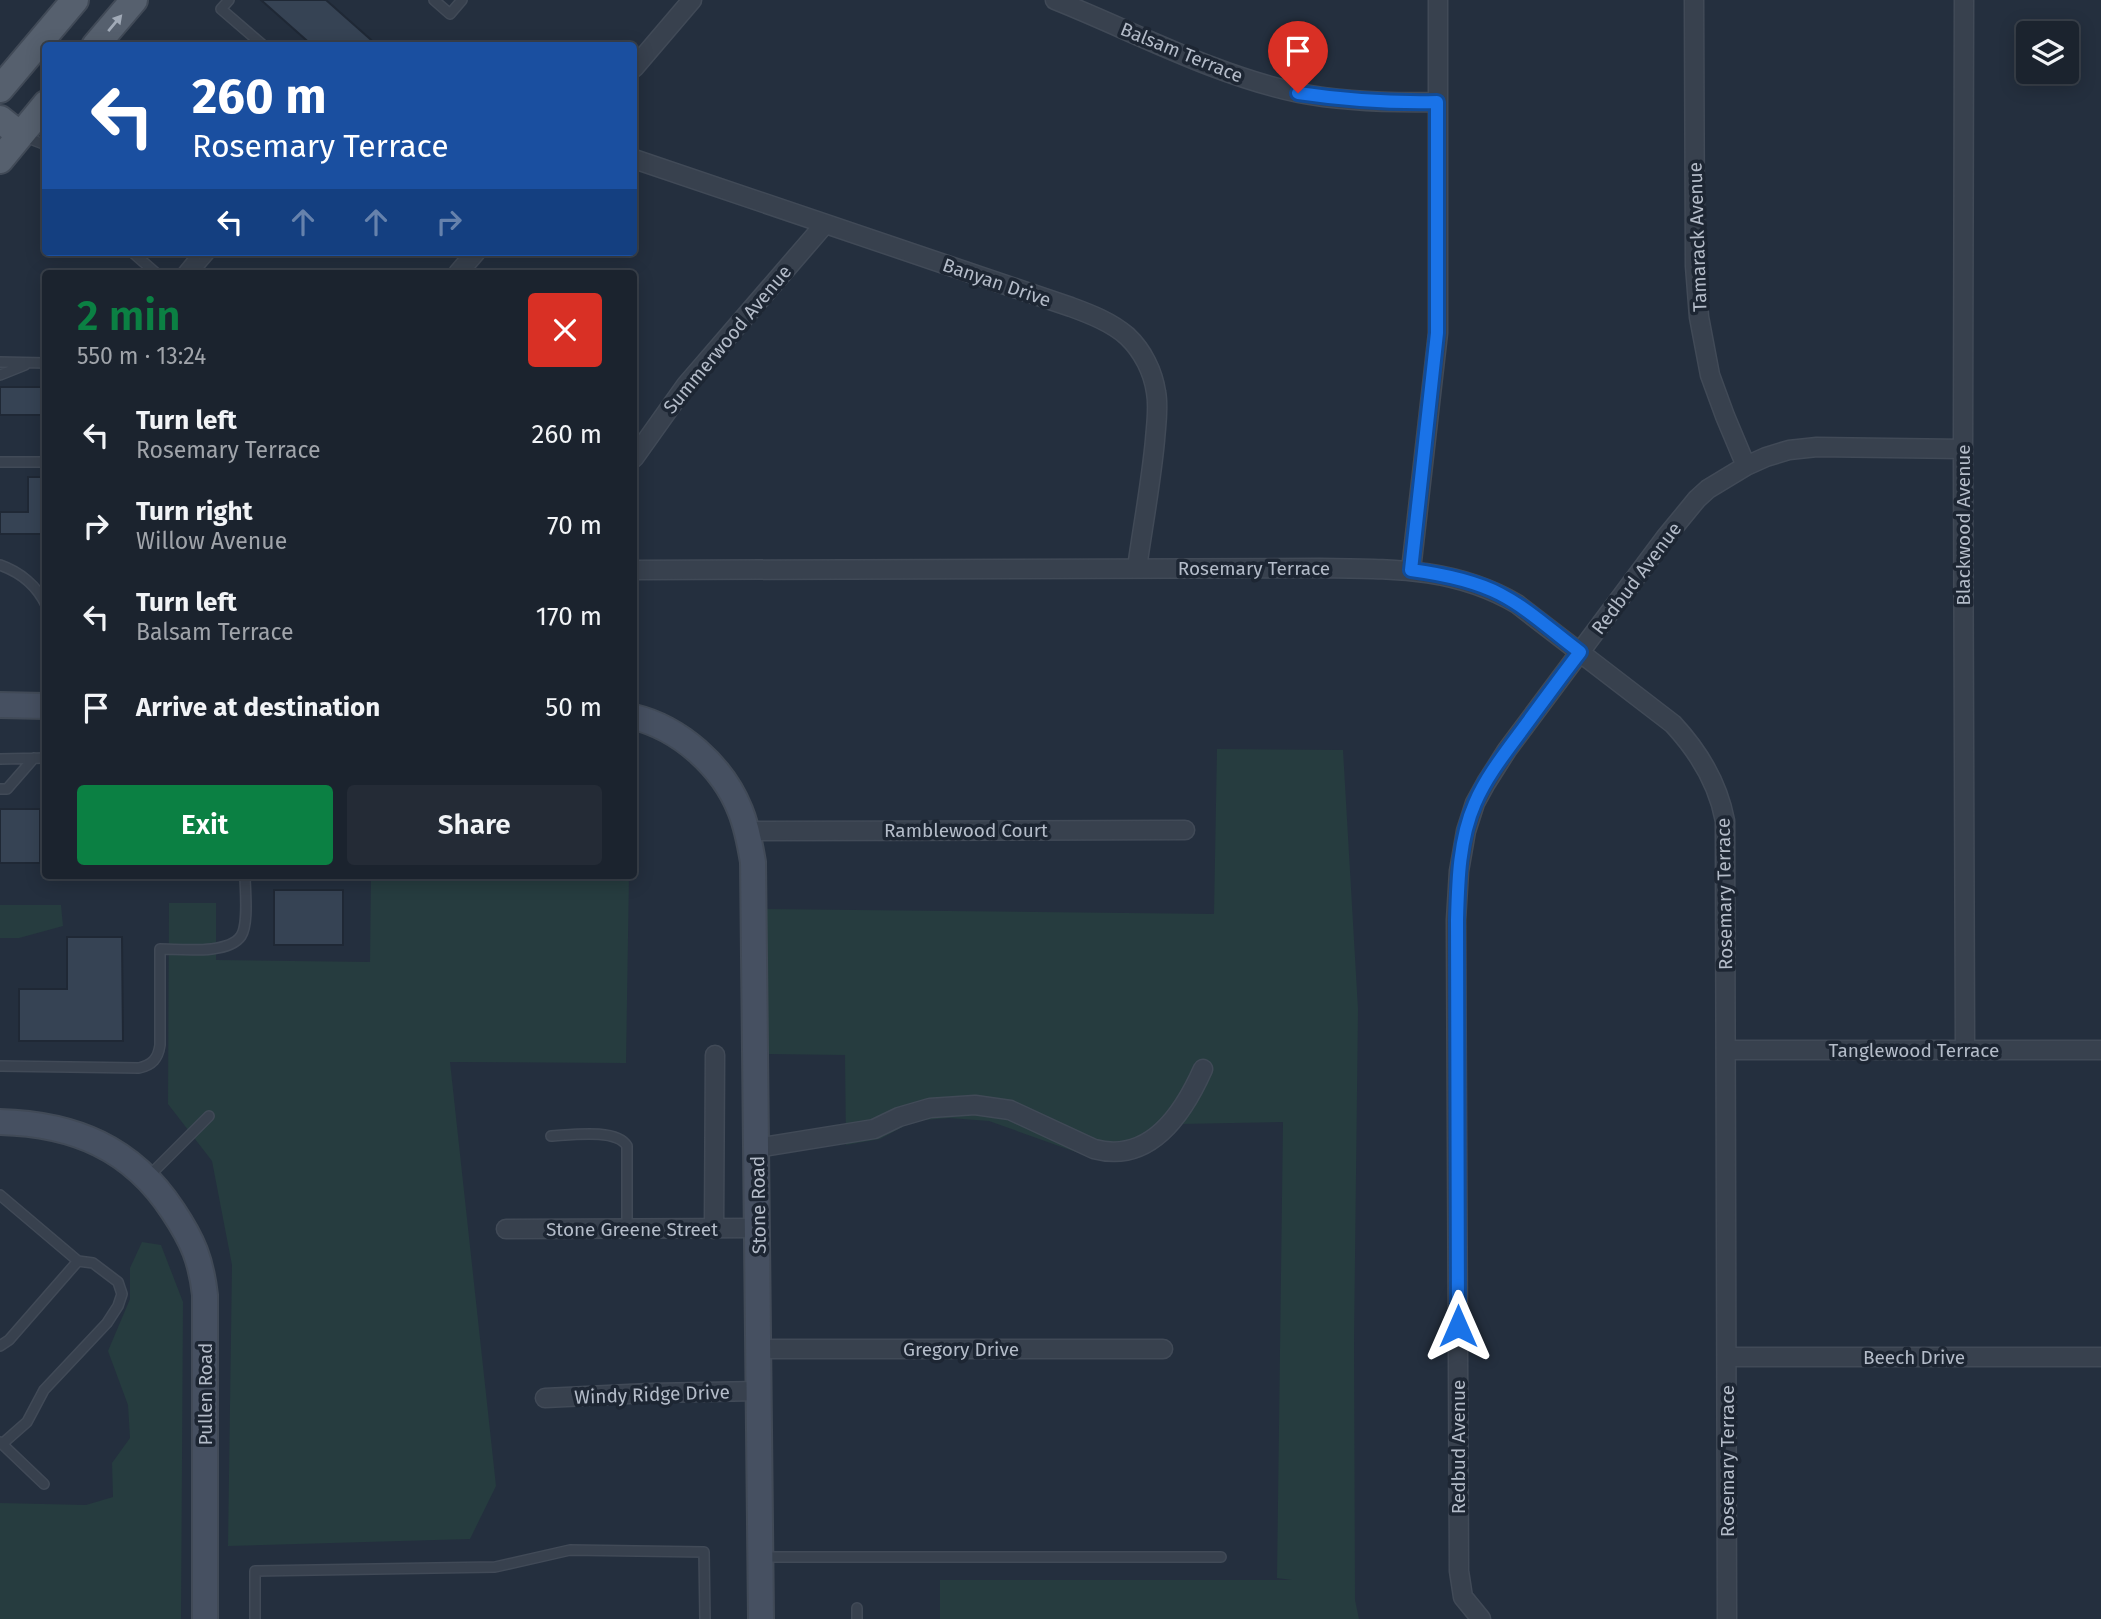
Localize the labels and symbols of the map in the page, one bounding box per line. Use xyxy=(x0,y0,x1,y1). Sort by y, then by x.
one-way arrow xyxy=(107,14,122,31)
street label: Balsam Terrace xyxy=(1117,17,1246,88)
pin xyxy=(1268,21,1328,93)
street label: Tamarack Avenue xyxy=(1683,162,1712,312)
street label: Banyan Drive xyxy=(940,253,1054,312)
street label: Summerwood Avenue xyxy=(658,260,796,418)
street label: Blackwood Avenue xyxy=(1952,444,1975,606)
street label: Redbud Avenue xyxy=(1587,518,1686,639)
street label: Rosemary Terrace xyxy=(1178,557,1330,580)
street label: Rosemary Terrace xyxy=(1712,818,1737,970)
street label: Ramblewood Court xyxy=(884,819,1048,842)
street label: Tanglewood Terrace xyxy=(1829,1039,1999,1062)
street label: Stone Road xyxy=(746,1156,771,1254)
street label: Stone Greene Street xyxy=(546,1218,718,1241)
position arrow xyxy=(1421,1289,1495,1363)
street label: Gregory Drive xyxy=(903,1338,1019,1361)
street label: Pullen Road xyxy=(194,1343,217,1445)
street label: Beech Drive xyxy=(1863,1346,1965,1369)
street label: Windy Ridge Drive xyxy=(574,1380,730,1409)
street label: Redbud Avenue xyxy=(1447,1380,1470,1514)
street label: Rosemary Terrace xyxy=(1716,1385,1739,1537)

